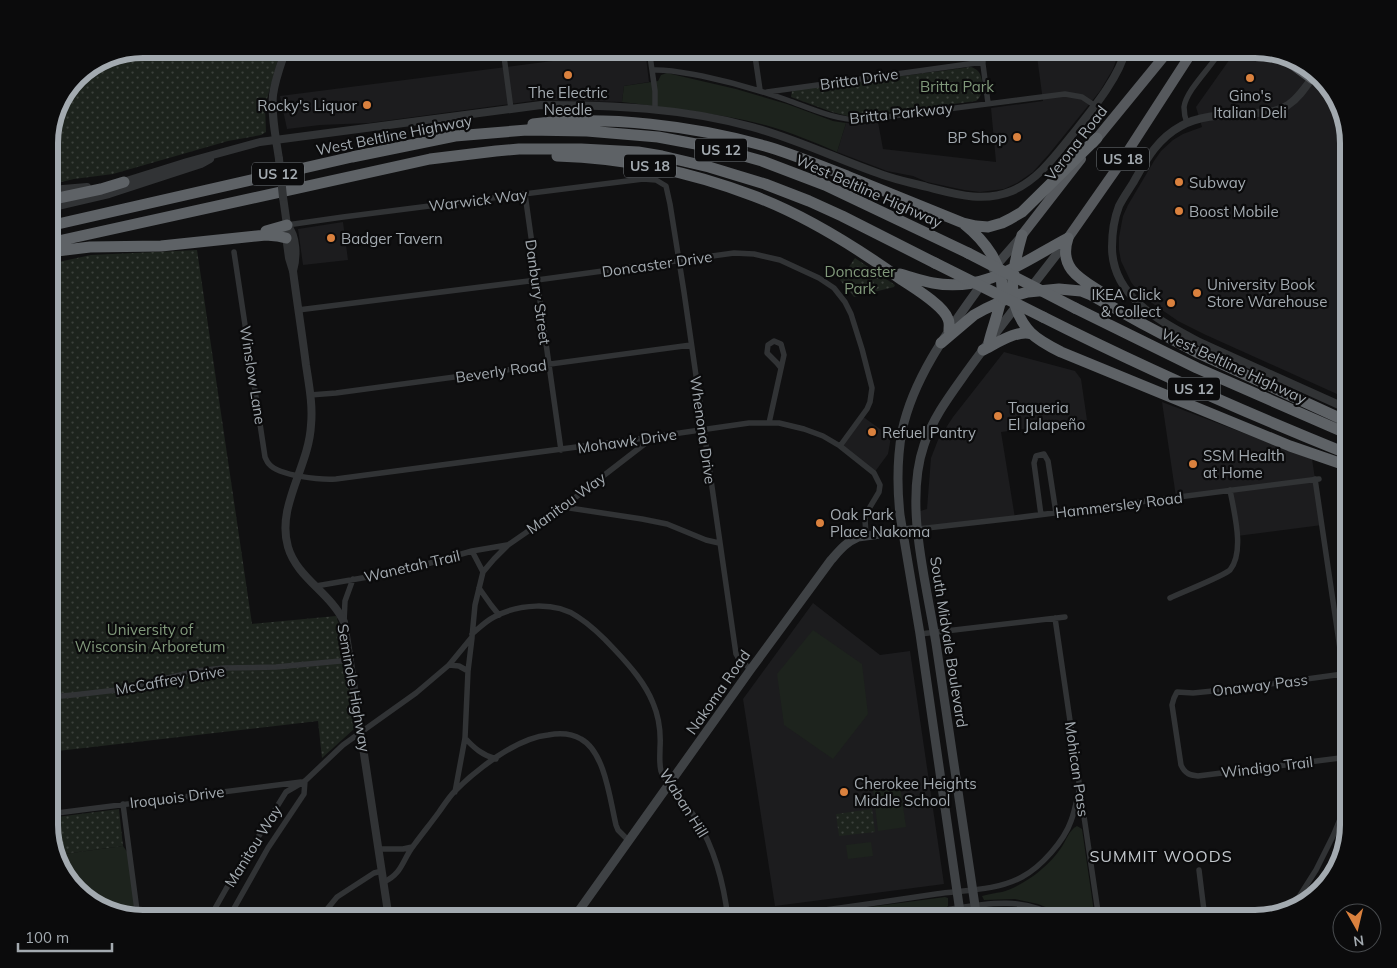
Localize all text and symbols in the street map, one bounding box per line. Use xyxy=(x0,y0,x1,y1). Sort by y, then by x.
street label: Britta Drive xyxy=(819,64,899,94)
marker: The Electric Needle xyxy=(562,69,574,81)
marker: Gino's Italian Deli xyxy=(1244,72,1256,84)
park label: Britta Park xyxy=(920,77,994,96)
place label: The Electric Needle xyxy=(528,83,608,119)
place label: Gino's Italian Deli xyxy=(1213,86,1287,122)
place label: Rocky's Liquor xyxy=(257,96,358,115)
street label: Britta Parkway xyxy=(849,98,954,128)
marker: Rocky's Liquor xyxy=(361,99,373,111)
street label: Verona Road xyxy=(1041,102,1111,184)
street label: West Beltline Highway xyxy=(315,111,474,159)
place label: BP Shop xyxy=(947,128,1007,147)
marker: BP Shop xyxy=(1011,131,1023,143)
road number: US 12 xyxy=(695,138,747,162)
road number: US 18 xyxy=(1097,148,1149,170)
street label: West Beltline Highway xyxy=(793,150,945,232)
road number: US 18 xyxy=(624,154,676,178)
road number: US 12 xyxy=(252,162,304,185)
place label: Subway xyxy=(1189,173,1246,192)
marker: Subway xyxy=(1173,176,1185,188)
street label: Warwick Way xyxy=(428,185,528,215)
place label: Boost Mobile xyxy=(1189,202,1279,221)
marker: Boost Mobile xyxy=(1173,205,1185,217)
place label: Badger Tavern xyxy=(341,229,443,248)
marker: Badger Tavern xyxy=(325,232,337,244)
street label: Danbury Street xyxy=(521,238,555,346)
street label: Doncaster Drive xyxy=(601,247,713,281)
park label: Doncaster Park xyxy=(824,262,896,298)
place label: University Book Store Warehouse xyxy=(1207,275,1327,311)
place label: IKEA Click & Collect xyxy=(1092,285,1161,321)
marker: University Book Store Warehouse xyxy=(1191,287,1203,299)
marker: IKEA Click & Collect xyxy=(1165,297,1177,309)
street label: Winslow Lane xyxy=(236,324,270,426)
street label: West Beltline Highway xyxy=(1158,324,1310,408)
street label: Beverly Road xyxy=(454,355,548,387)
street label: Whenona Drive xyxy=(686,375,720,485)
road number: US 12 xyxy=(1168,378,1220,400)
place label: Taqueria El Jalapeño xyxy=(1008,398,1085,434)
marker: Taqueria El Jalapeño xyxy=(992,410,1004,422)
place label: Refuel Pantry xyxy=(882,423,976,442)
street label: Mohawk Drive xyxy=(576,425,678,457)
marker: Refuel Pantry xyxy=(866,426,878,438)
place label: SSM Health at Home xyxy=(1203,446,1285,482)
marker: SSM Health at Home xyxy=(1187,458,1199,470)
street label: Manitou Way xyxy=(523,468,609,538)
street label: Hammersley Road xyxy=(1054,488,1184,522)
place label: Oak Park Place Nakoma xyxy=(830,505,930,541)
marker: Oak Park Place Nakoma xyxy=(814,517,826,529)
street label: Wanetah Trail xyxy=(362,546,462,586)
street label: South Midvale Boulevard xyxy=(926,555,972,729)
park label: University of Wisconsin Arboretum xyxy=(75,620,225,656)
street label: Seminole Highway xyxy=(333,622,375,754)
street label: Nakoma Road xyxy=(682,646,754,738)
street label: McCaffrey Drive xyxy=(114,661,226,699)
street label: Onaway Pass xyxy=(1211,670,1309,700)
street label: Mohican Pass xyxy=(1061,720,1093,818)
street label: Windigo Trail xyxy=(1220,752,1314,782)
street label: Waban Hill xyxy=(655,765,713,841)
place label: Cherokee Heights Middle School xyxy=(854,774,977,810)
street label: Iroquois Drive xyxy=(129,782,225,812)
marker: Cherokee Heights Middle School xyxy=(838,786,850,798)
street label: Manitou Way xyxy=(220,801,286,891)
district label: SUMMIT WOODS xyxy=(1089,846,1233,866)
north arrow xyxy=(1332,903,1382,953)
scale bar xyxy=(18,920,111,952)
text: 100 m xyxy=(25,928,69,947)
text: N xyxy=(1352,931,1365,951)

